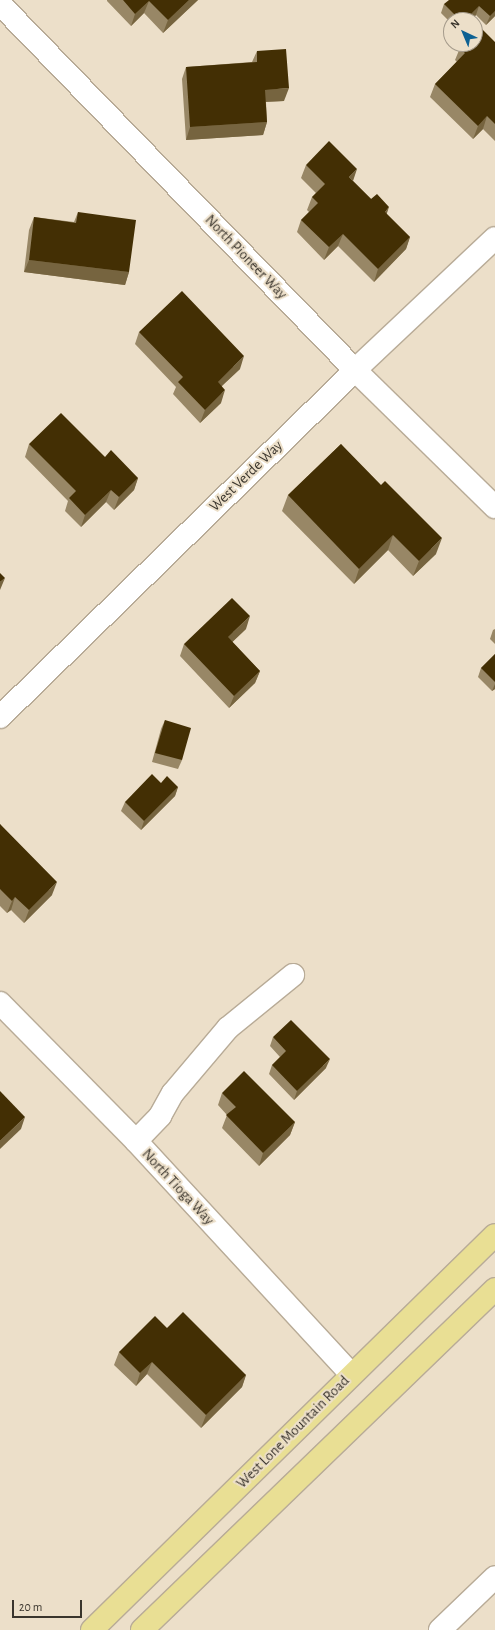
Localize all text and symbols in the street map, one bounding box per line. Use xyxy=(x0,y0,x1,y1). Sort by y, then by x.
north arrow xyxy=(443,12,483,52)
text: N xyxy=(448,17,462,30)
street label: North Pioneer Way xyxy=(201,211,291,303)
street label: West Verde Way xyxy=(206,437,286,515)
street label: North Tioga Way xyxy=(138,1145,218,1229)
street label: West Lone Mountain Road xyxy=(233,1372,353,1492)
scale bar xyxy=(14,1592,84,1618)
text: 20 m xyxy=(19,1601,42,1613)

